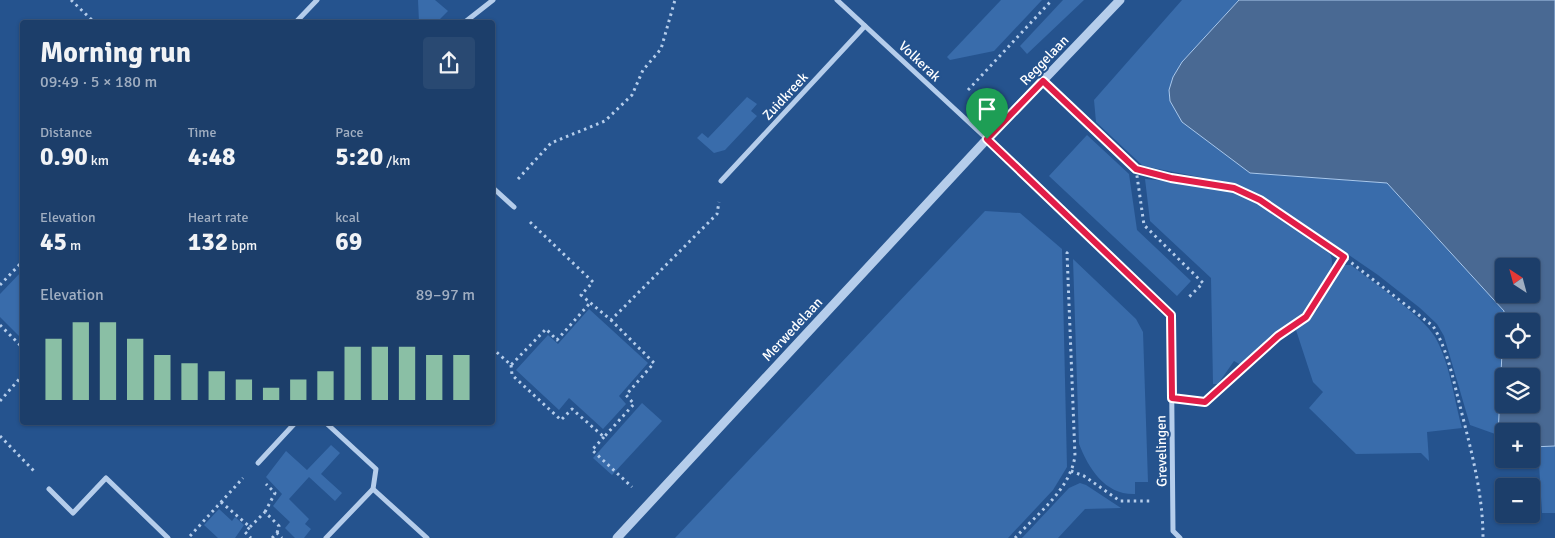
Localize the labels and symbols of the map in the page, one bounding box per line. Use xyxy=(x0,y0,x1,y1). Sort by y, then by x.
street label: Reggelaan xyxy=(1016,32,1072,89)
street label: Volkerak xyxy=(895,38,944,85)
street label: Zuidkreek xyxy=(759,69,812,124)
pin xyxy=(966,88,1008,139)
north arrow xyxy=(1495,258,1540,302)
street label: Merwedelaan xyxy=(758,294,826,365)
street label: Grevelingen xyxy=(1152,415,1171,487)

